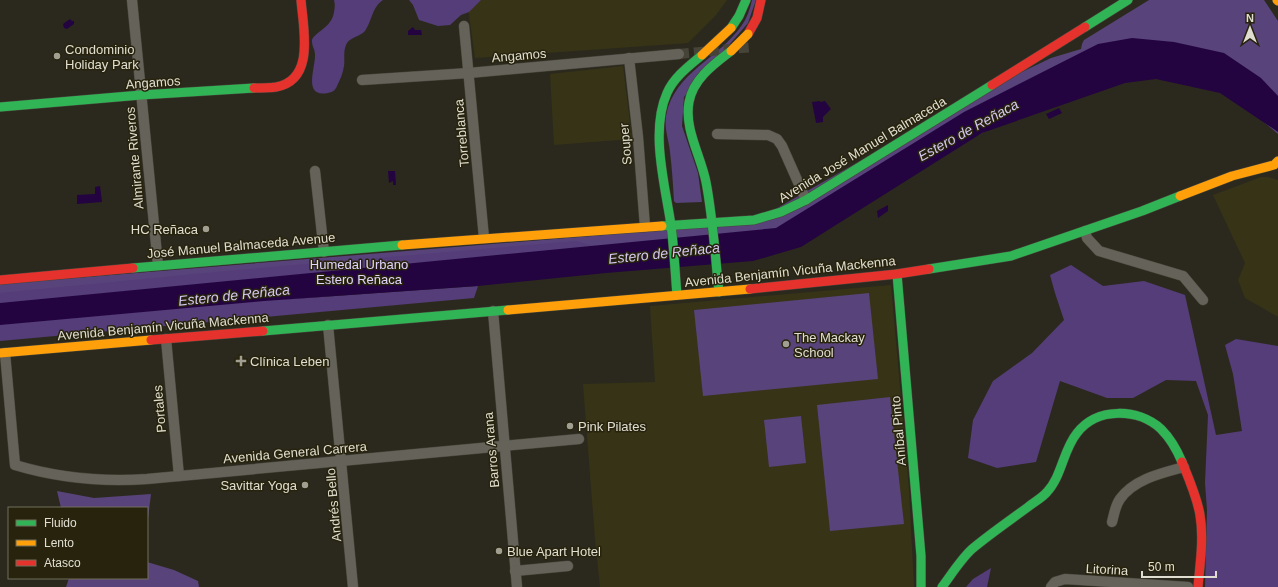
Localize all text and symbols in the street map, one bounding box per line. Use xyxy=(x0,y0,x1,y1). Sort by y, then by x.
north arrow xyxy=(1230,8,1270,48)
text: N xyxy=(1246,12,1254,24)
place label: Condominio Holiday Park xyxy=(65,42,139,72)
street label: Angamos xyxy=(491,46,548,65)
marker: Condominio Holiday Park xyxy=(52,51,62,61)
street label: Angamos xyxy=(125,73,181,92)
street label: Avenida José Manuel Balmaceda xyxy=(776,93,949,205)
water label: Estero de Reñaca xyxy=(915,96,1021,164)
street label: Torreblanca xyxy=(451,98,472,167)
street label: Almirante Riveros xyxy=(123,106,146,210)
street label: Souper xyxy=(616,122,635,165)
place label: HC Reñaca xyxy=(131,222,199,237)
marker: HC Reñaca xyxy=(201,224,211,234)
street label: José Manuel Balmaceda Avenue xyxy=(146,230,336,261)
water label: Estero de Reñaca xyxy=(607,239,721,267)
street label: Avenida Benjamín Vicuña Mackenna xyxy=(684,253,897,290)
park label: Humedal Urbano Estero Reñaca xyxy=(310,257,408,287)
water label: Estero de Reñaca xyxy=(177,281,291,309)
street label: Avenida Benjamín Vicuña Mackenna xyxy=(57,310,270,343)
place label: The Mackay School xyxy=(794,330,865,360)
marker: The Mackay School xyxy=(781,339,791,349)
place label: Clínica Leben xyxy=(250,354,330,369)
marker: Clínica Leben xyxy=(235,355,247,367)
street label: Portales xyxy=(150,384,169,433)
street label: Aníbal Pinto xyxy=(888,395,909,467)
street label: Barros Arana xyxy=(481,411,502,488)
place label: Pink Pilates xyxy=(578,419,646,434)
marker: Pink Pilates xyxy=(565,421,575,431)
street label: Avenida General Carrera xyxy=(223,439,368,466)
street label: Andrés Bello xyxy=(323,468,344,542)
place label: Savittar Yoga xyxy=(220,478,298,493)
marker: Savittar Yoga xyxy=(300,480,310,490)
legend xyxy=(8,507,148,579)
text: Fluido xyxy=(44,516,77,530)
text: Lento xyxy=(44,536,74,550)
place label: Blue Apart Hotel xyxy=(507,544,601,559)
marker: Blue Apart Hotel xyxy=(494,546,504,556)
scale bar xyxy=(1142,553,1216,579)
text: Atasco xyxy=(44,556,81,570)
text: 50 m xyxy=(1148,560,1175,574)
street label: Litorina xyxy=(1085,561,1129,578)

